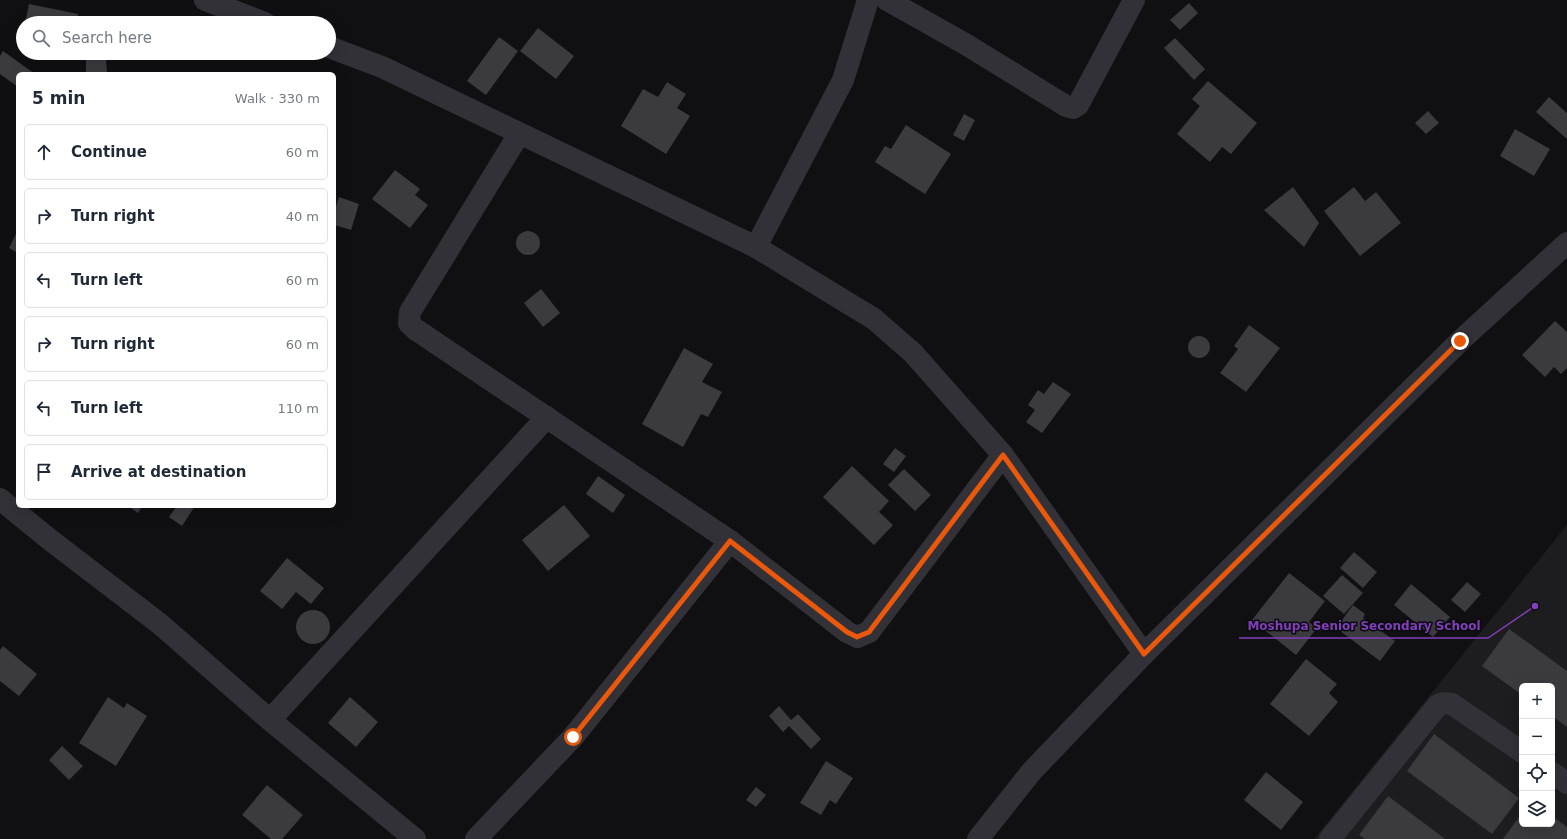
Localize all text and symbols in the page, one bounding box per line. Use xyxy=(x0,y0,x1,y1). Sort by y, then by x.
search box xyxy=(16,16,336,60)
icon: search xyxy=(30,27,52,49)
text: Search here xyxy=(62,29,152,47)
text: 5 min xyxy=(32,88,85,108)
text: Walk · 330 m xyxy=(235,91,320,106)
icon: ahead xyxy=(33,141,55,163)
text: Continue xyxy=(71,143,147,161)
text: 60 m xyxy=(286,145,319,160)
icon: right xyxy=(33,205,55,227)
text: Turn right xyxy=(71,207,155,225)
text: 40 m xyxy=(286,209,319,224)
icon: left xyxy=(33,269,55,291)
text: Turn left xyxy=(71,271,143,289)
text: 60 m xyxy=(286,273,319,288)
route end xyxy=(1451,332,1469,350)
icon: right xyxy=(33,333,55,355)
text: Turn right xyxy=(71,335,155,353)
text: 60 m xyxy=(286,337,319,352)
icon: left xyxy=(33,397,55,419)
text: Turn left xyxy=(71,399,143,417)
text: 110 m xyxy=(277,401,319,416)
icon: arrive xyxy=(33,461,55,483)
text: Arrive at destination xyxy=(71,463,246,481)
callout: Moshupa Senior Secondary School xyxy=(1239,614,1488,638)
text: Moshupa Senior Secondary School xyxy=(1247,619,1481,633)
map controls xyxy=(1519,683,1555,827)
button: + xyxy=(1519,683,1555,719)
button: − xyxy=(1519,719,1555,755)
route start xyxy=(564,728,582,746)
button: locate xyxy=(1519,755,1555,791)
button: layers xyxy=(1519,791,1555,827)

